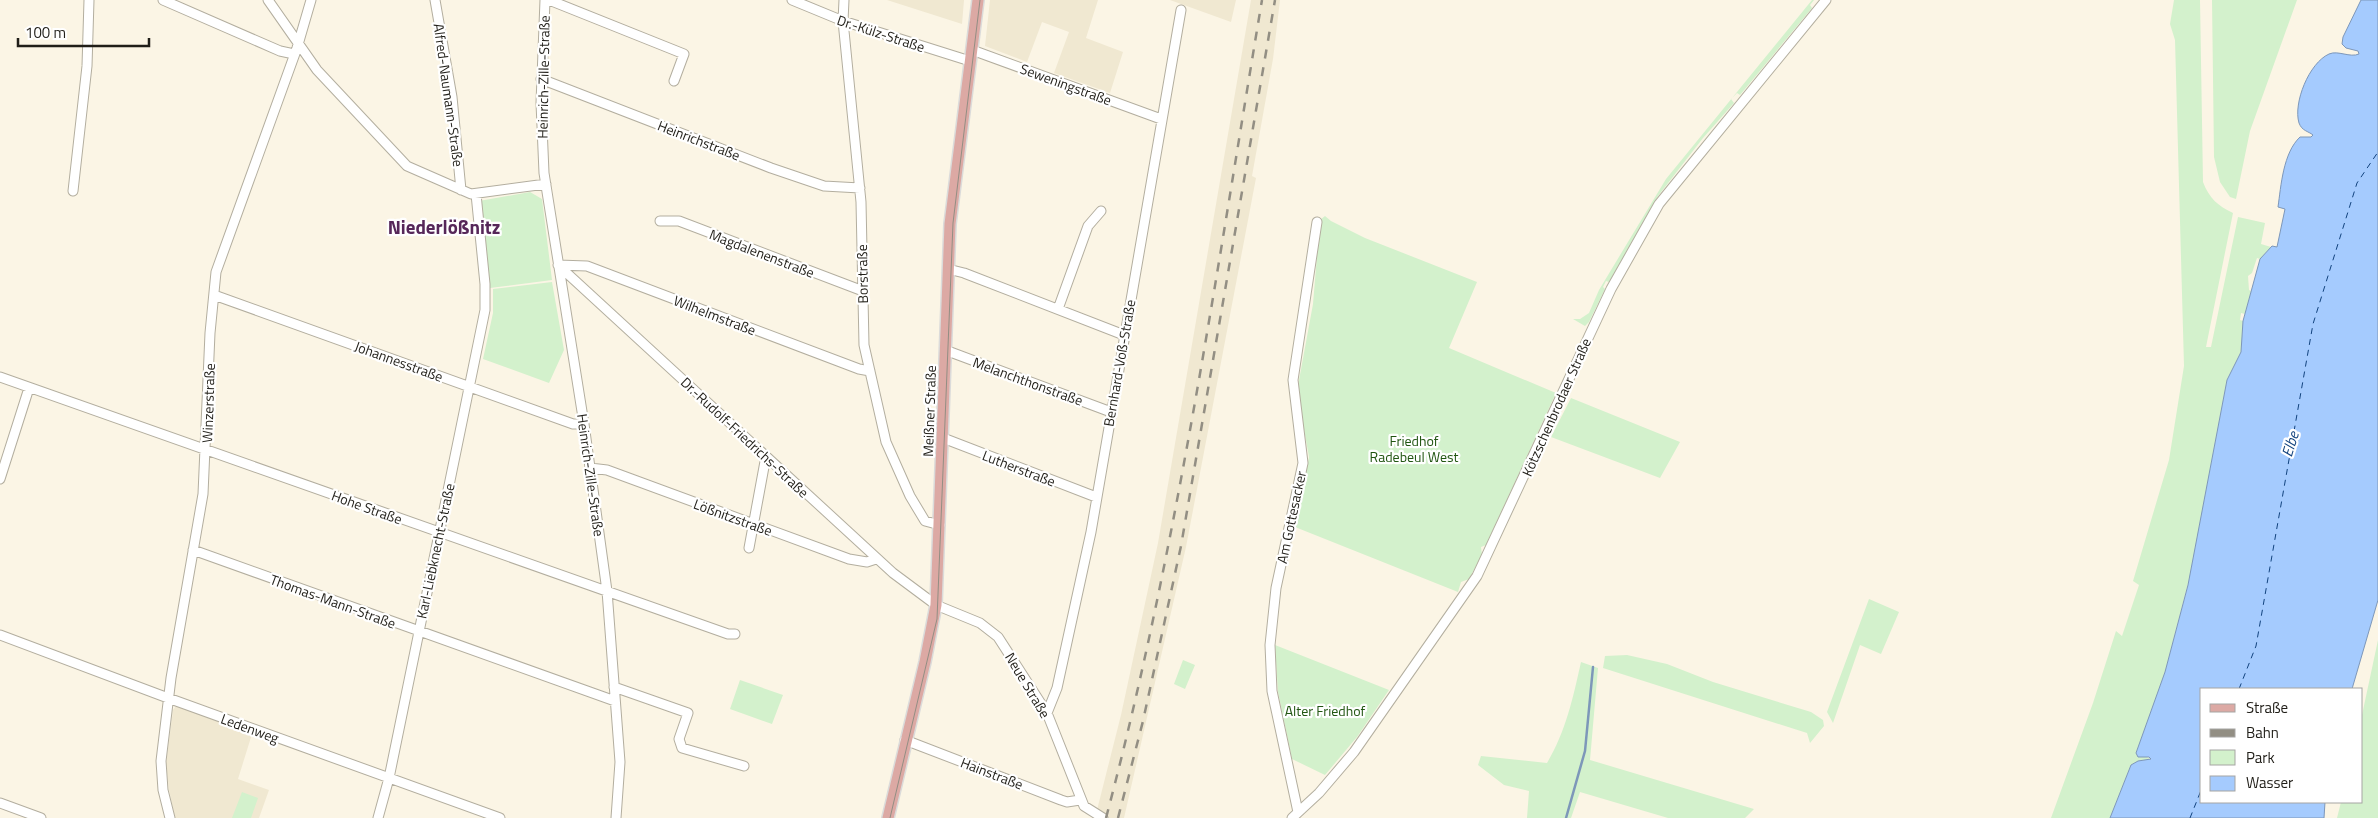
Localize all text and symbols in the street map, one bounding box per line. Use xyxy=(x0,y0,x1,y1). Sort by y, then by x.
street label: Dr.-Külz-Straße xyxy=(834,9,928,57)
scale bar xyxy=(18,15,149,47)
street label: Heinrich-Zille-Straße xyxy=(531,15,555,139)
text: 100 m xyxy=(25,21,66,44)
street label: Alfred-Naumann-Straße xyxy=(429,22,469,168)
street label: Seweningstraße xyxy=(1017,58,1115,110)
street label: Heinrichstraße xyxy=(655,115,743,165)
district label: Niederlößnitz xyxy=(388,212,500,241)
street label: Magdalenenstraße xyxy=(706,223,818,283)
street label: Borstraße xyxy=(851,244,873,304)
street label: Wilhelmstraße xyxy=(671,290,759,340)
street label: Bernhard-Voß-Straße xyxy=(1097,298,1141,428)
street label: Johannesstraße xyxy=(352,335,446,387)
street label: Kötzschenbrodaer Straße xyxy=(1516,335,1596,479)
street label: Melanchthonstraße xyxy=(970,351,1086,411)
street label: Winzerstraße xyxy=(196,363,220,443)
street label: Meißner Straße xyxy=(917,365,941,457)
street label: Dr.-Rudolf-Friedrichs-Straße xyxy=(676,372,814,502)
street label: Heinrich-Zille-Straße xyxy=(572,412,610,538)
water label: Elbe xyxy=(2275,428,2305,459)
park label: Friedhof Radebeul West xyxy=(1370,430,1459,467)
street label: Lutherstraße xyxy=(979,444,1059,492)
street label: Am Gottesacker xyxy=(1271,469,1311,565)
street label: Karl-Liebknecht-Straße xyxy=(410,481,460,621)
street label: Hohe Straße xyxy=(329,485,405,529)
street label: Lößnitzstraße xyxy=(691,493,775,541)
street label: Thomas-Mann-Straße xyxy=(267,568,399,634)
street label: Neue Straße xyxy=(1000,648,1056,722)
legend xyxy=(2200,688,2363,803)
text: Straße xyxy=(2246,696,2288,719)
park label: Alter Friedhof xyxy=(1285,700,1366,721)
street label: Ledenweg xyxy=(218,708,282,748)
text: Bahn xyxy=(2246,721,2279,744)
text: Park xyxy=(2246,746,2275,769)
street label: Hainstraße xyxy=(958,751,1026,795)
text: Wasser xyxy=(2246,771,2293,794)

